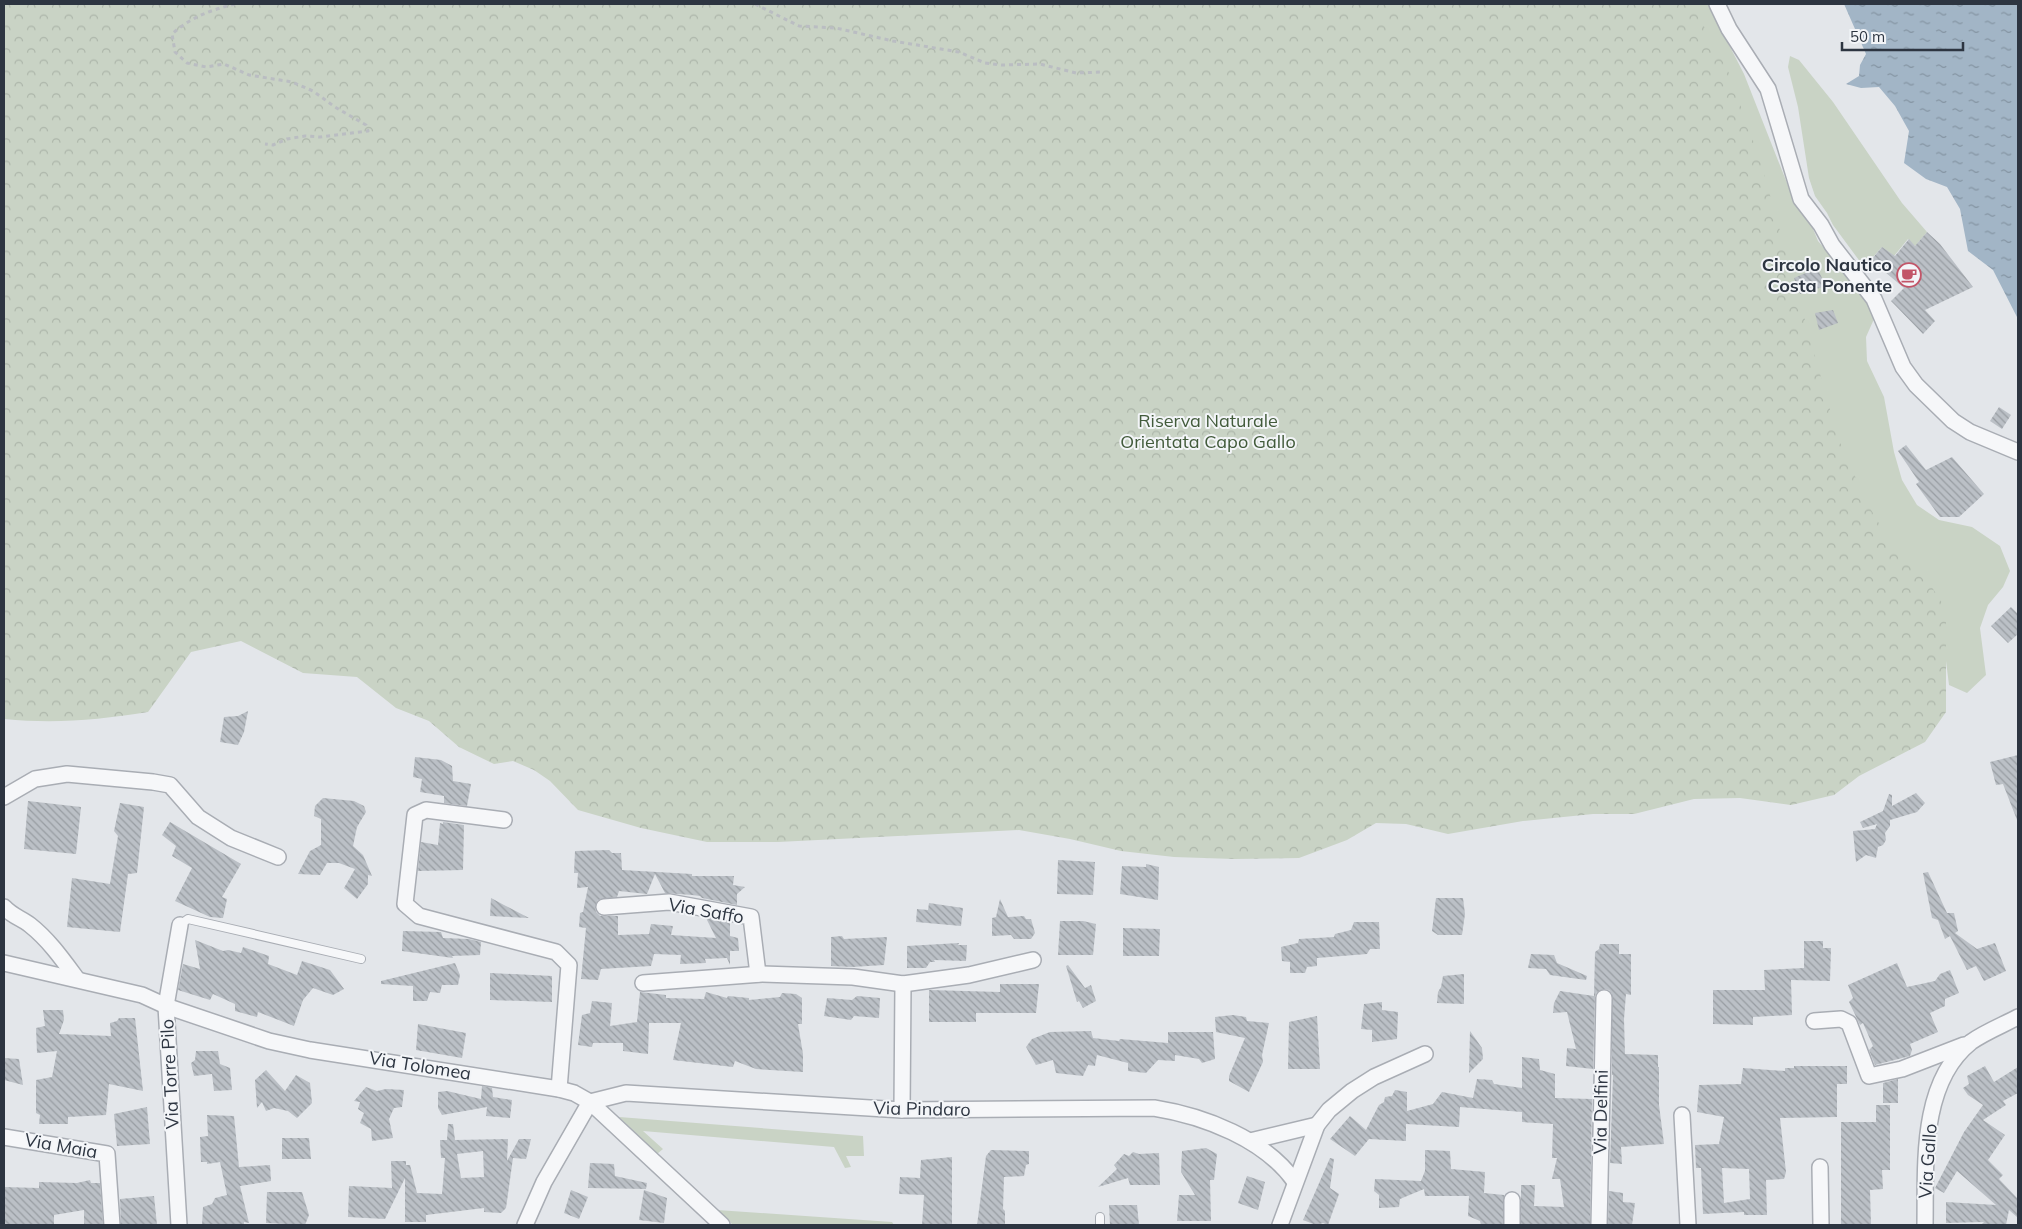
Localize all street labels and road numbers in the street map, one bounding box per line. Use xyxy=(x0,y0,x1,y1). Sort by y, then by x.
street label: Via Saffo xyxy=(667,893,746,928)
street label: Via Torre Pilo xyxy=(155,1018,184,1130)
street label: Via Tolomea xyxy=(367,1046,473,1085)
street label: Via Delfini xyxy=(1588,1069,1613,1155)
street label: Via Pindaro xyxy=(873,1096,971,1121)
street label: Via Gallo xyxy=(1913,1123,1942,1199)
street label: Via Maia xyxy=(23,1128,99,1163)

